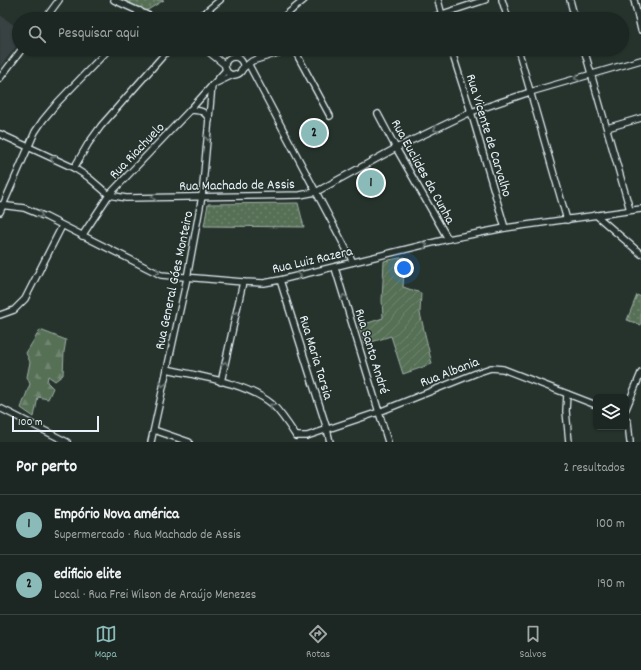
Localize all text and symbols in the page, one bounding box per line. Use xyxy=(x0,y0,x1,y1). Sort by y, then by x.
search box xyxy=(12,12,629,56)
icon: search xyxy=(26,23,48,45)
text: Pesquisar aqui xyxy=(58,23,139,45)
street label: Rua Vicente de Carvalho xyxy=(460,72,516,200)
one-way arrow xyxy=(573,73,580,82)
street label: Rua Euclides da Cunha xyxy=(385,116,460,228)
street label: Rua Riachuelo xyxy=(105,118,170,184)
pin: 2 xyxy=(301,118,327,148)
one-way arrow xyxy=(433,124,441,132)
one-way arrow xyxy=(204,135,213,141)
one-way arrow xyxy=(50,156,58,164)
pin: 1 xyxy=(358,168,384,198)
street label: Rua Machado de Assis xyxy=(179,175,295,197)
one-way arrow xyxy=(151,193,157,202)
street label: Rua General Góes Monteiro xyxy=(150,209,199,352)
one-way arrow xyxy=(35,210,43,218)
one-way arrow xyxy=(421,241,428,250)
street label: Rua Luiz Razera xyxy=(270,242,355,280)
your location xyxy=(394,258,414,278)
one-way arrow xyxy=(152,267,160,275)
one-way arrow xyxy=(295,272,302,281)
one-way arrow xyxy=(340,294,349,301)
street label: Rua Santo André xyxy=(349,306,394,397)
one-way arrow xyxy=(231,311,239,317)
street label: Rua Maria Tarsia xyxy=(293,313,338,403)
street label: Rua Albania xyxy=(417,352,483,393)
one-way arrow xyxy=(220,361,229,367)
one-way arrow xyxy=(160,381,168,387)
map controls xyxy=(593,394,629,430)
button: layers xyxy=(593,394,629,430)
one-way arrow xyxy=(269,403,277,410)
scale bar xyxy=(12,414,99,433)
text: 100 m xyxy=(18,415,42,431)
text: Por perto xyxy=(16,456,77,480)
text: 2 resultados xyxy=(563,459,625,478)
text: Empório Nova américa xyxy=(54,504,179,526)
text: 1 xyxy=(28,515,30,534)
text: 100 m xyxy=(596,515,625,534)
text: Supermercado · Rua Machado de Assis xyxy=(54,526,241,545)
text: edificio elite xyxy=(54,564,121,586)
text: 2 xyxy=(26,575,32,594)
text: 190 m xyxy=(597,575,625,594)
text: Local · Rua Frei Wilson de Araújo Menezes xyxy=(54,586,256,605)
tab: Mapa xyxy=(95,623,117,663)
tab: Rotas xyxy=(306,623,330,663)
tab: Salvos xyxy=(520,623,546,663)

